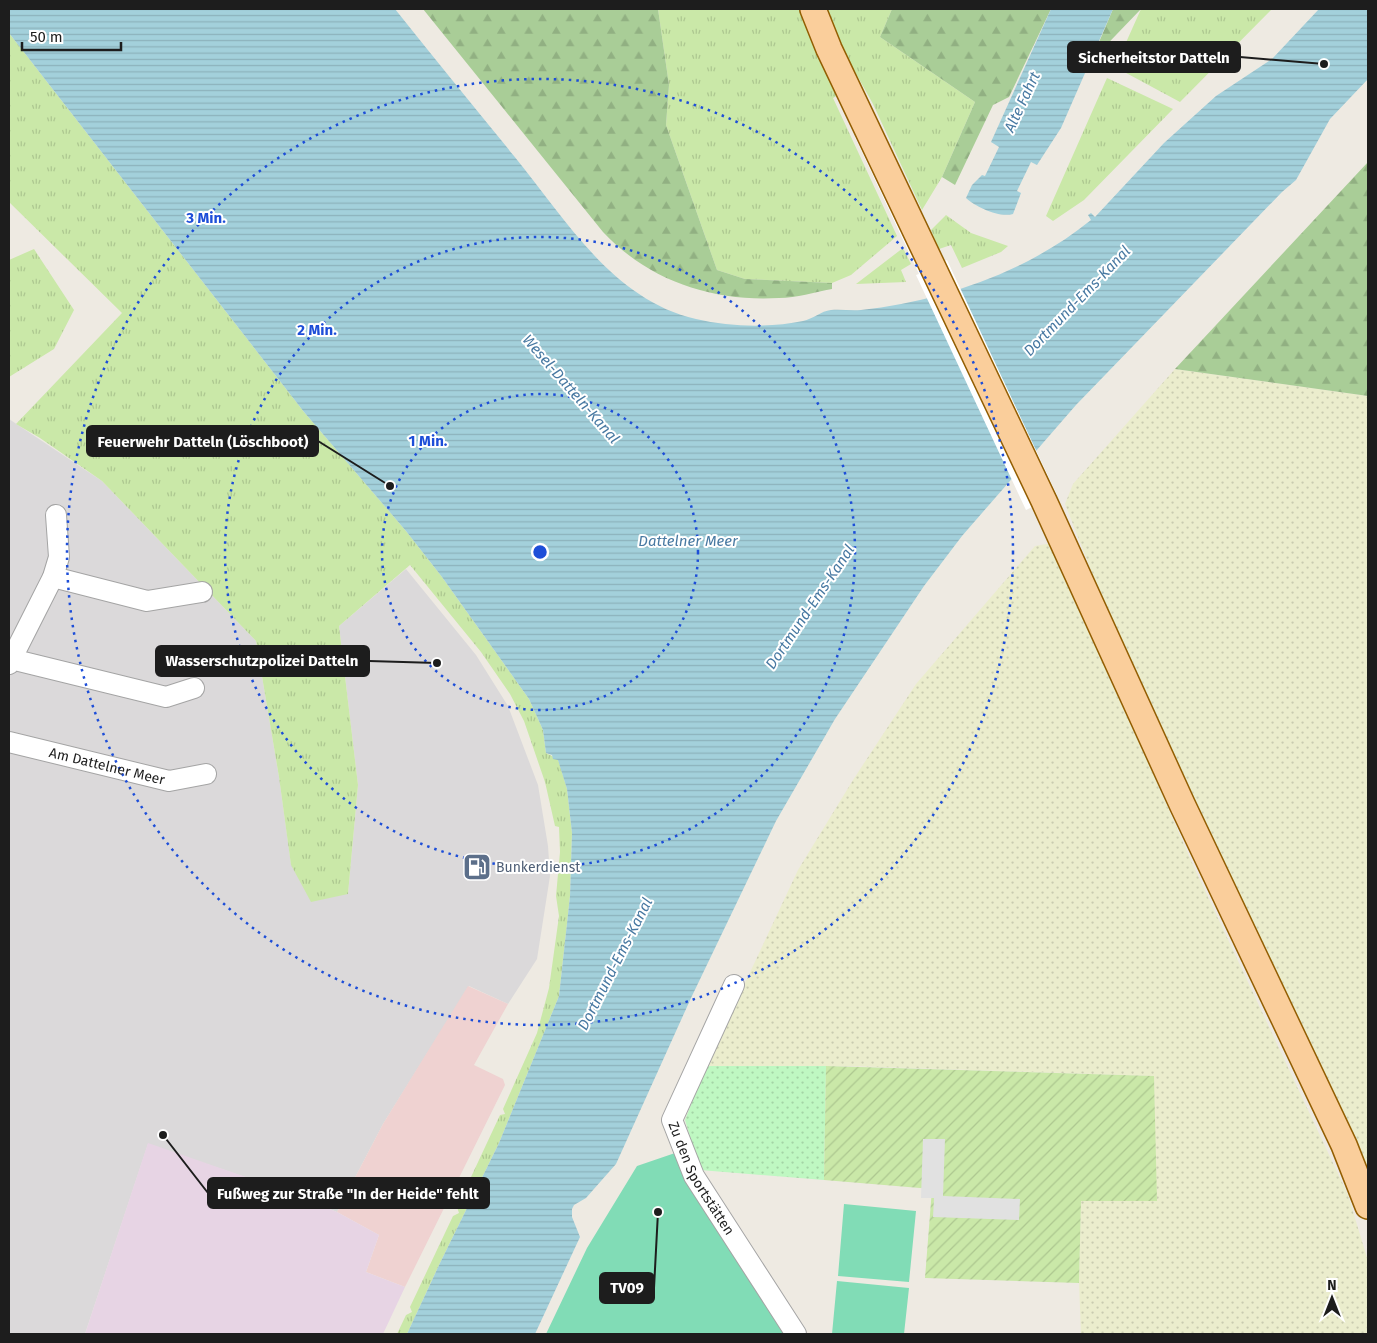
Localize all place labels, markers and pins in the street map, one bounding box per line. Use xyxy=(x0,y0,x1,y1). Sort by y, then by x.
callout: Sicherheitstor Datteln xyxy=(1068,42,1240,72)
callout: Feuerwehr Datteln (Löschboot) xyxy=(87,426,318,456)
centre of rings xyxy=(531,543,549,561)
callout: Wasserschutzpolizei Datteln xyxy=(156,646,369,676)
fuel station icon: Bunkerdienst xyxy=(462,852,492,882)
place label: Bunkerdienst xyxy=(496,859,581,876)
callout: Fußweg zur Straße "In der Heide" fehlt xyxy=(208,1178,489,1208)
callout: TV09 xyxy=(600,1273,654,1303)

